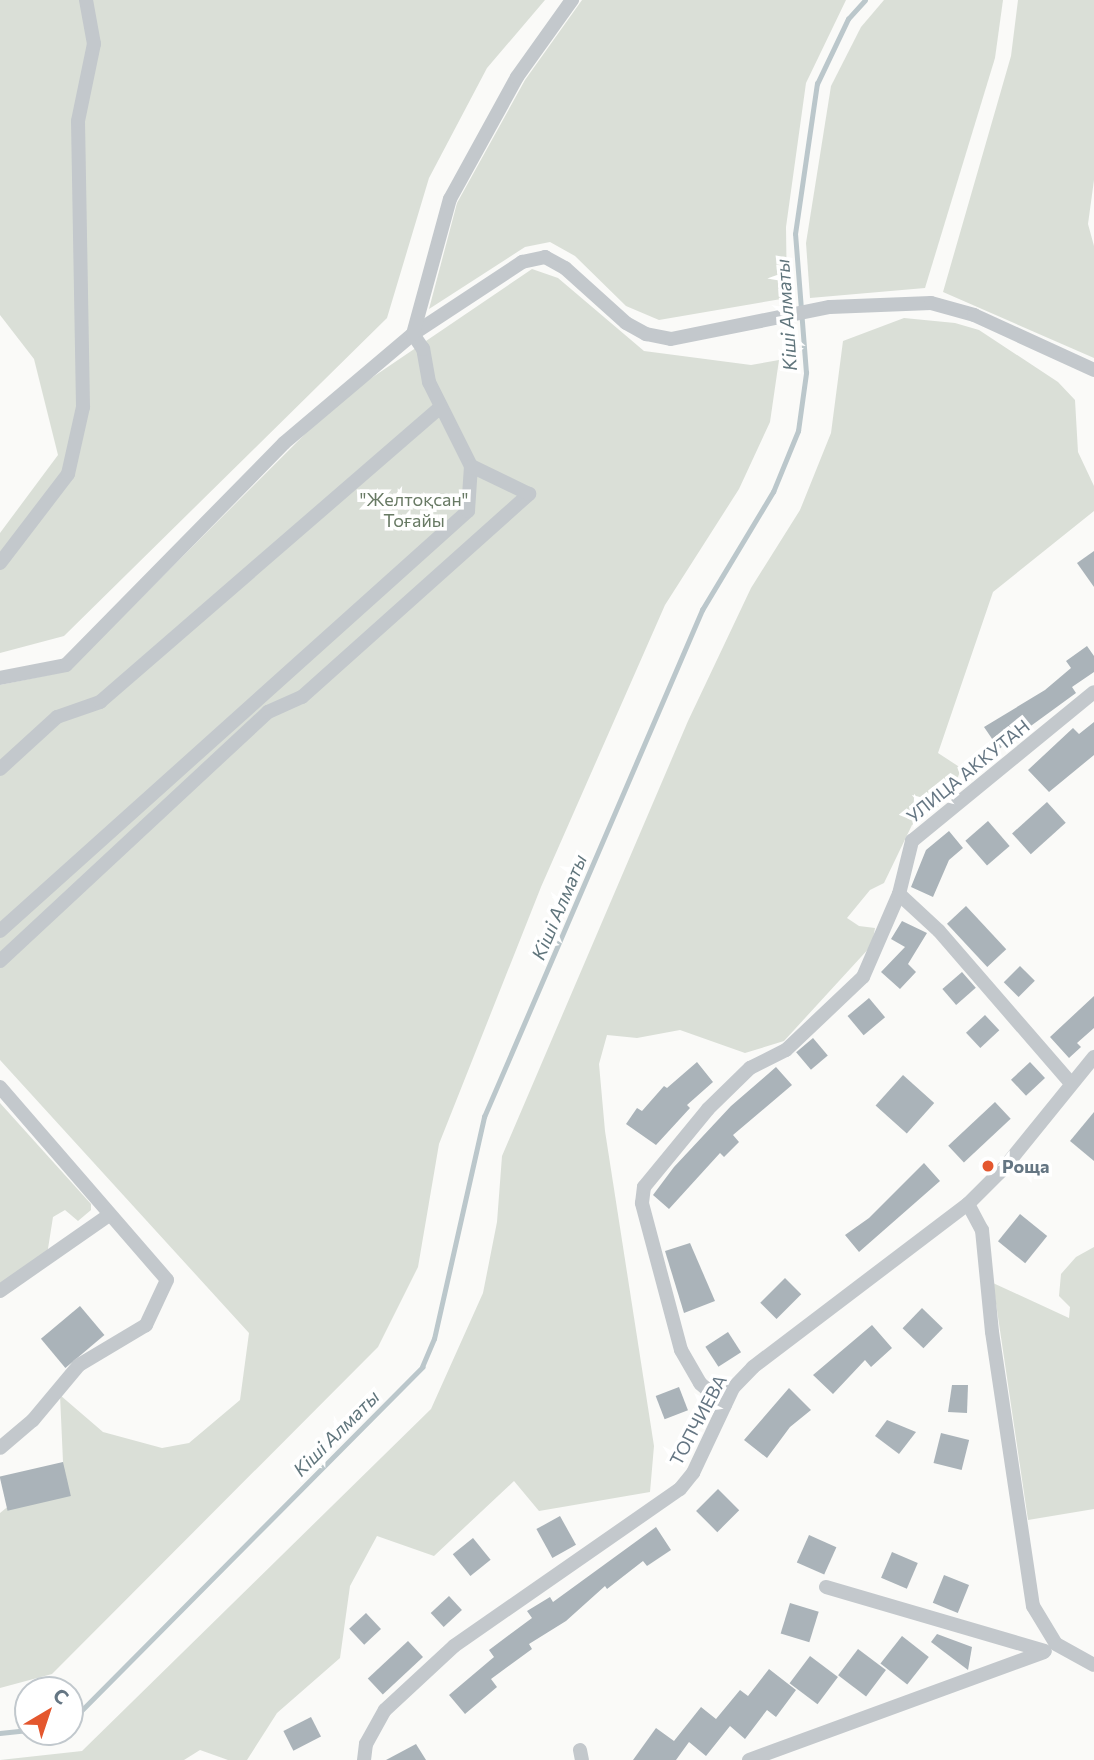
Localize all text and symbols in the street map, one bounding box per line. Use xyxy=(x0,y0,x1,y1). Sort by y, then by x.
water label: Кіші Алматы xyxy=(771,258,801,372)
park label: "Желтоқсан" Тоғайы xyxy=(360,489,468,532)
street label: УЛИЦА АККУТАН xyxy=(902,715,1034,827)
water label: Кіші Алматы xyxy=(527,851,591,963)
place label: Роща xyxy=(1002,1155,1049,1177)
marker: Роща xyxy=(980,1158,996,1174)
street label: ТОПЧИЕВА xyxy=(665,1371,731,1469)
water label: Кіші Алматы xyxy=(288,1385,384,1481)
north arrow xyxy=(14,1676,84,1746)
text: С xyxy=(49,1683,74,1709)

